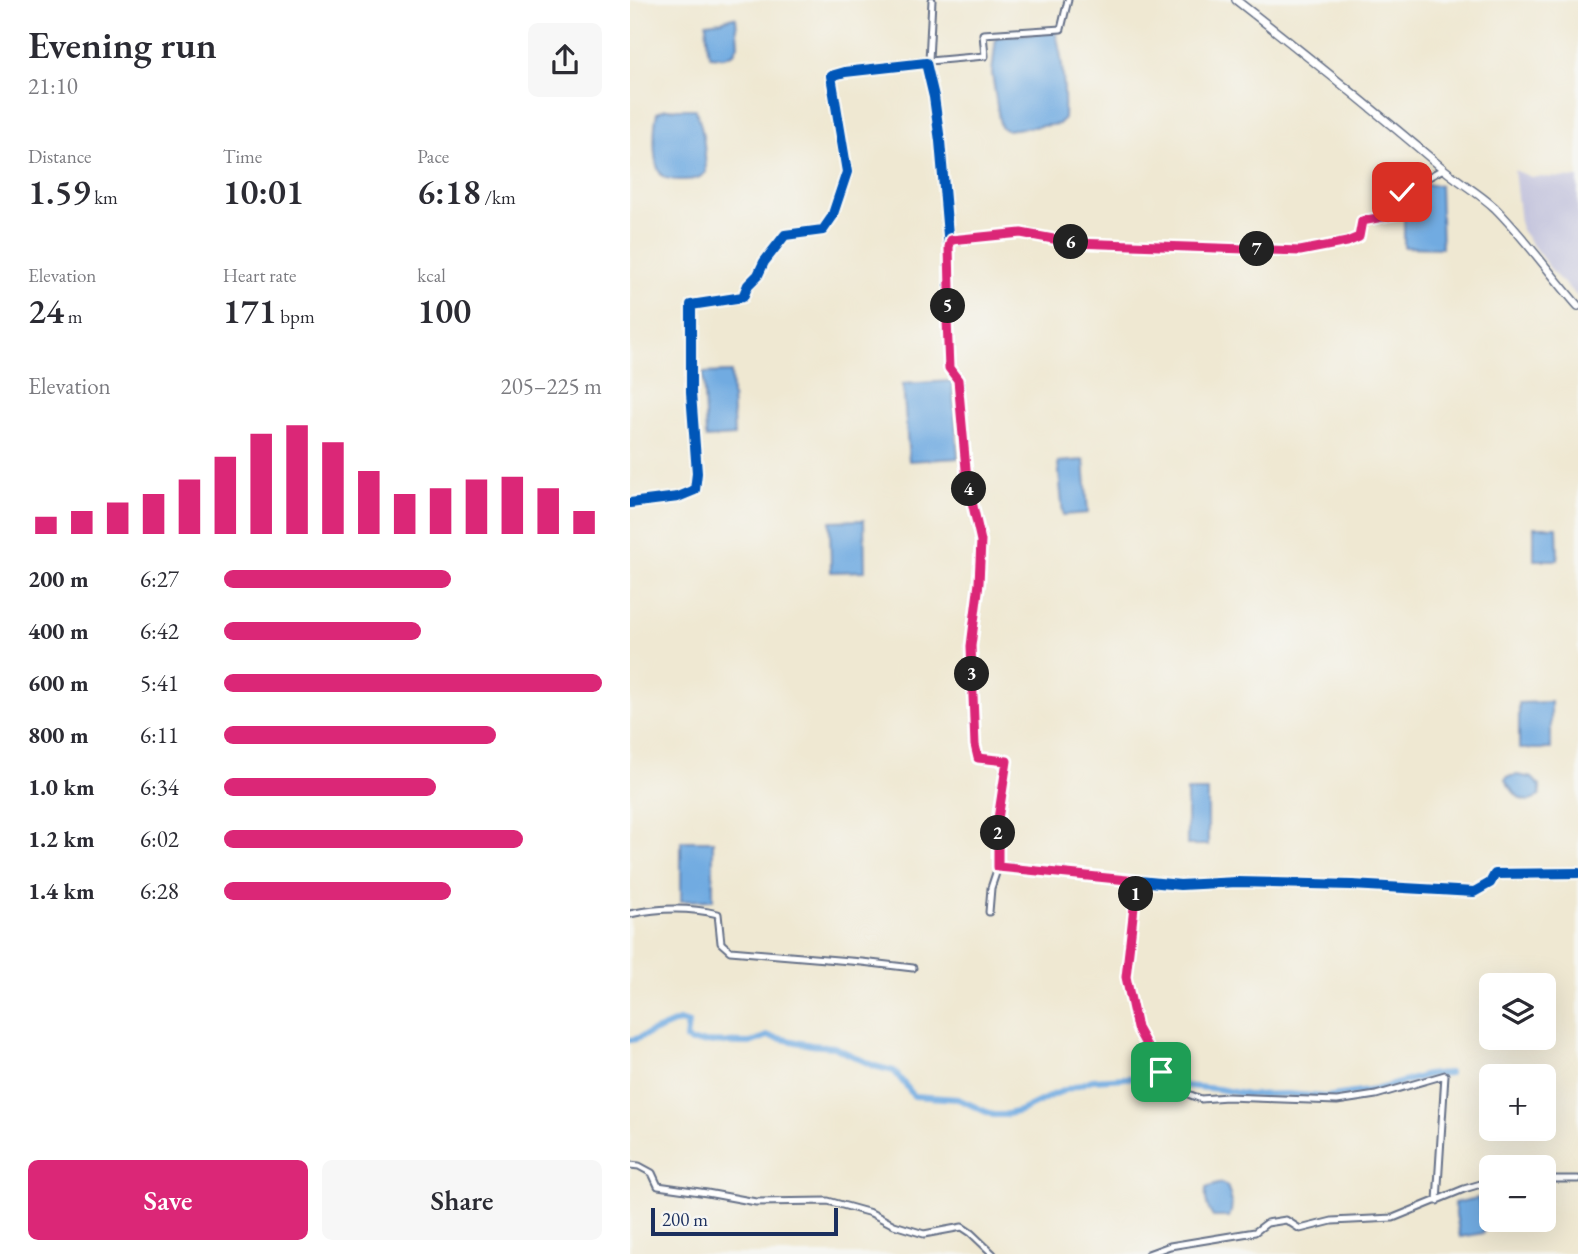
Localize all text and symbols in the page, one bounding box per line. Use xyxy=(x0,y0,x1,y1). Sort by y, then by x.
text: Evening run xyxy=(28,20,217,69)
button: share xyxy=(528,23,602,97)
text: 21:10 xyxy=(28,71,78,101)
text: Distance xyxy=(28,144,91,169)
text: Time xyxy=(223,144,262,169)
text: Pace xyxy=(417,144,449,169)
pin xyxy=(1372,162,1432,222)
text: 1.59 xyxy=(28,169,90,214)
text: 10:01 xyxy=(223,169,304,214)
text: 6:18 xyxy=(417,169,481,214)
icon: check xyxy=(1383,173,1421,211)
text: km xyxy=(90,185,118,210)
text: /km xyxy=(481,185,516,210)
pin: 6 xyxy=(1054,224,1088,260)
text: 6 xyxy=(1065,229,1076,254)
pin: 7 xyxy=(1240,232,1274,266)
text: 7 xyxy=(1251,236,1262,261)
text: Elevation xyxy=(28,263,96,288)
text: Heart rate xyxy=(223,263,296,288)
text: kcal xyxy=(417,263,446,288)
text: 24 xyxy=(28,288,64,333)
text: 171 xyxy=(223,288,277,333)
text: 100 xyxy=(417,288,471,333)
pin: 5 xyxy=(930,288,966,324)
text: 5 xyxy=(942,293,953,318)
text: m xyxy=(64,304,83,329)
text: bpm xyxy=(277,304,315,329)
text: Elevation xyxy=(28,371,111,401)
text: 205–225 m xyxy=(501,371,602,401)
pin: 4 xyxy=(952,472,986,506)
text: 4 xyxy=(963,476,974,501)
text: 200 m xyxy=(28,564,89,594)
text: 6:27 xyxy=(140,564,179,594)
text: 400 m xyxy=(28,616,89,646)
text: 6:42 xyxy=(140,616,179,646)
pin: 3 xyxy=(954,656,990,692)
text: 3 xyxy=(966,661,977,686)
text: 600 m xyxy=(28,668,89,698)
text: 5:41 xyxy=(140,668,179,698)
text: 800 m xyxy=(28,720,89,750)
text: 6:11 xyxy=(140,720,179,750)
text: 1.0 km xyxy=(28,772,95,802)
text: 6:34 xyxy=(140,772,179,802)
pin: 2 xyxy=(980,816,1016,850)
text: 2 xyxy=(992,820,1003,845)
text: 1.2 km xyxy=(28,824,95,854)
text: 6:02 xyxy=(140,824,179,854)
text: 1.4 km xyxy=(28,876,95,906)
text: 6:28 xyxy=(140,876,179,906)
pin: 1 xyxy=(1119,876,1154,912)
text: 1 xyxy=(1130,881,1141,906)
map controls xyxy=(1479,973,1556,1232)
button: layers xyxy=(1479,973,1556,1050)
pin xyxy=(1131,1042,1191,1102)
icon: arrive xyxy=(1142,1053,1180,1091)
button: + xyxy=(1479,1064,1556,1141)
button: − xyxy=(1479,1155,1556,1232)
button: Save xyxy=(28,1160,308,1240)
button: Share xyxy=(322,1160,602,1240)
scale bar xyxy=(651,1205,838,1237)
text: 200 m xyxy=(662,1207,708,1232)

